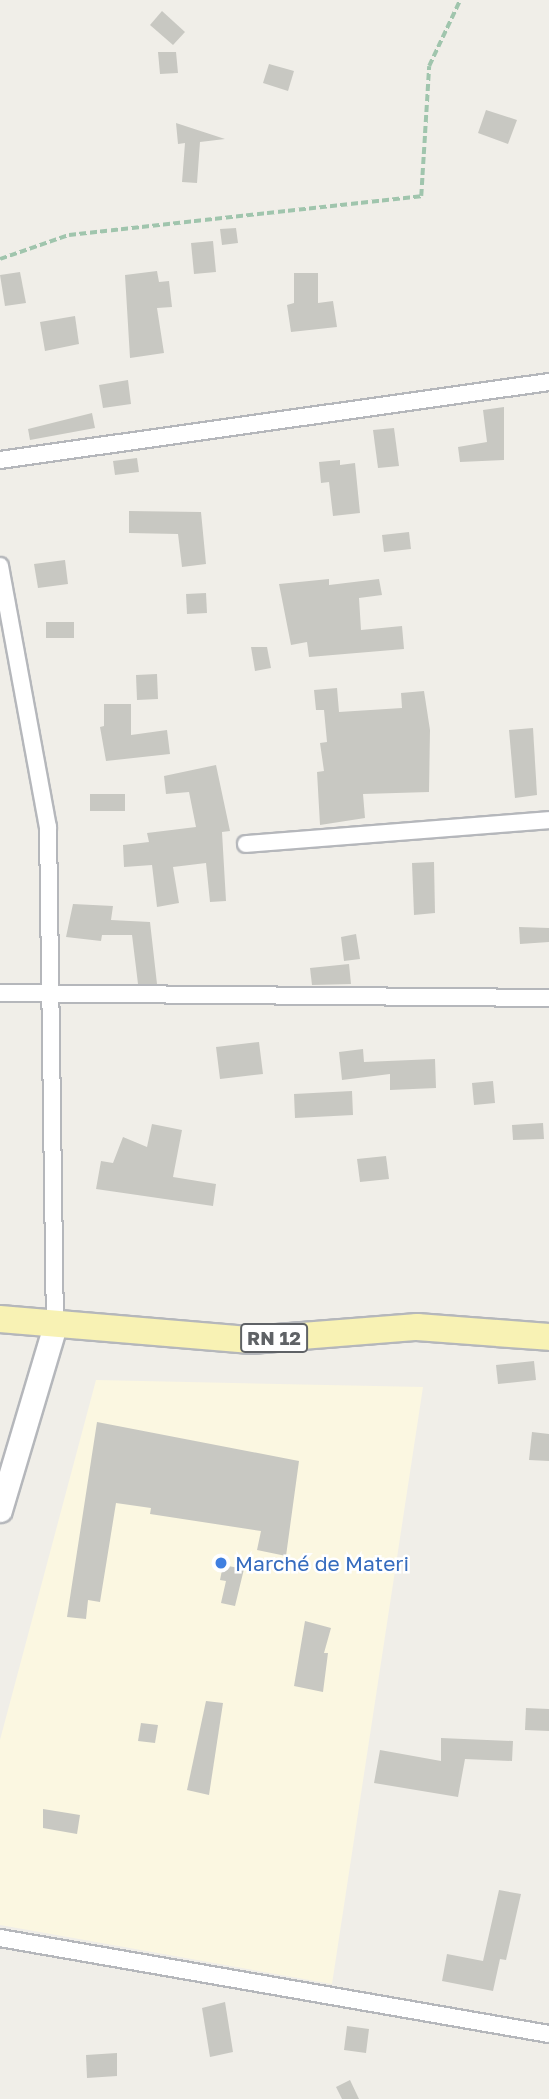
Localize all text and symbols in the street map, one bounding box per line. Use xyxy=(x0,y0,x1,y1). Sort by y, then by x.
road number: RN 12 xyxy=(239,1322,309,1354)
place label: Marché de Materi xyxy=(235,1550,409,1576)
marker: Marché de Materi xyxy=(213,1555,229,1571)

